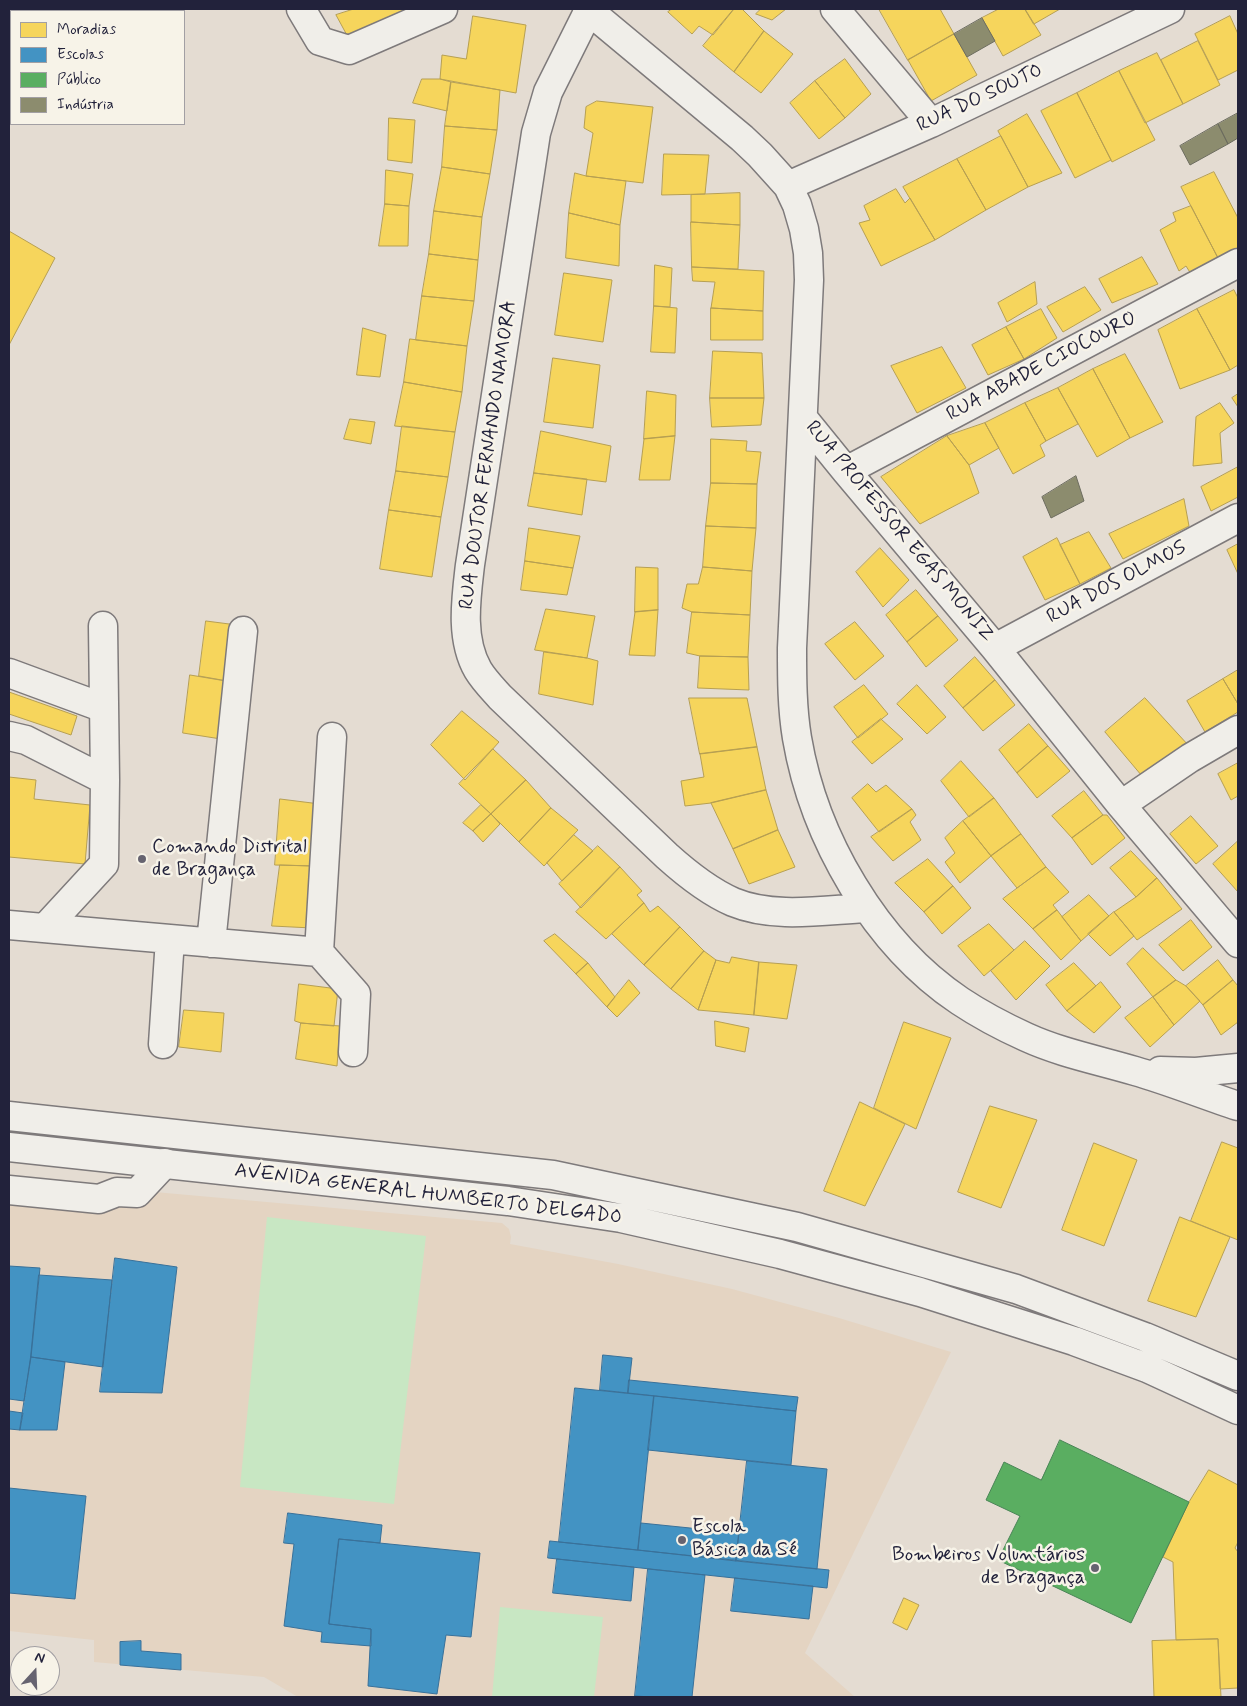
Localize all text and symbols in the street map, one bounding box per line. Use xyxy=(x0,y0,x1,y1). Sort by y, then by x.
legend xyxy=(10,10,185,125)
text: Moradias xyxy=(57,20,116,40)
text: Escolas xyxy=(57,45,104,65)
street label: RUA DO SOUTO xyxy=(913,59,1047,139)
text: Público xyxy=(57,70,101,90)
text: Indústria xyxy=(57,95,114,115)
street label: RUA DOUTOR FERNANDO NAMORA xyxy=(455,299,523,611)
street label: RUA ABADE CIOCOURO xyxy=(943,307,1141,427)
street label: RUA PROFESSOR EGAS MONIZ xyxy=(799,417,999,647)
street label: RUA DOS OLMOS xyxy=(1043,536,1191,630)
place label: Comando Distrital de Bragança xyxy=(152,836,307,883)
marker: Comando Distrital de Bragança xyxy=(136,853,148,865)
street label: AVENIDA GENERAL HUMBERTO DELGADO xyxy=(233,1159,623,1231)
place label: Escola Básica da Sé xyxy=(692,1516,797,1563)
marker: Escola Básica da Sé xyxy=(676,1534,688,1546)
place label: Bombeiros Voluntários de Bragança xyxy=(892,1544,1085,1591)
marker: Bombeiros Voluntários de Bragança xyxy=(1089,1562,1101,1574)
north arrow xyxy=(10,1646,60,1696)
text: N xyxy=(32,1648,47,1668)

